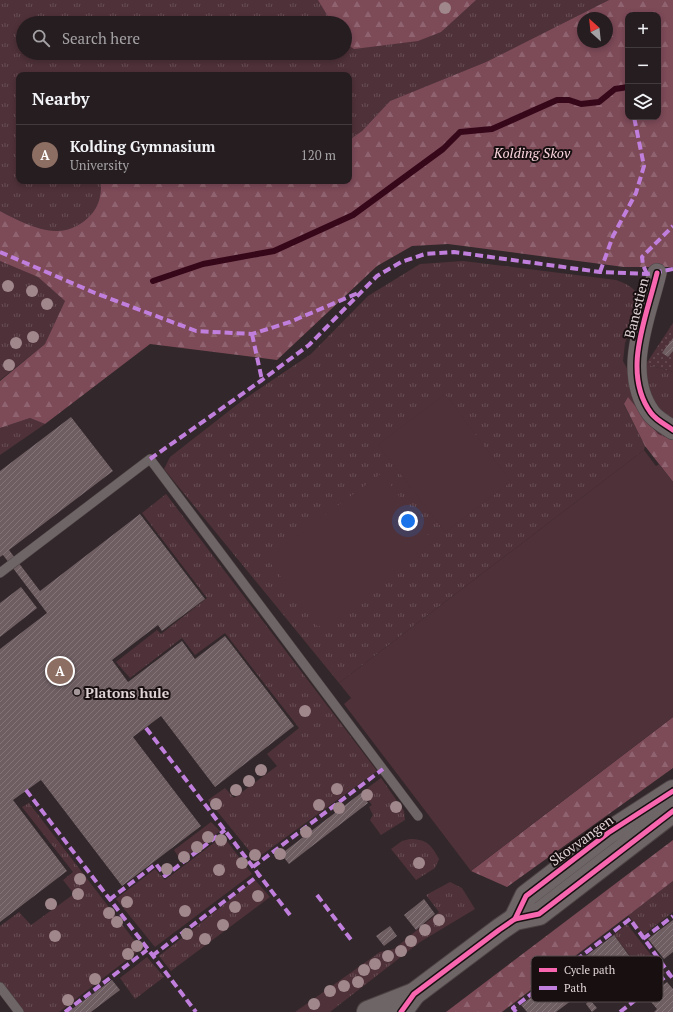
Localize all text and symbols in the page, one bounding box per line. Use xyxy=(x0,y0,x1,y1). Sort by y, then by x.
north arrow xyxy=(577,12,613,48)
map controls xyxy=(625,12,661,120)
button: + xyxy=(625,12,661,48)
search box xyxy=(16,16,352,60)
icon: search xyxy=(30,27,52,49)
text: Search here xyxy=(62,28,140,48)
button: − xyxy=(625,48,661,84)
button: layers xyxy=(625,84,661,120)
text: Nearby xyxy=(32,87,90,110)
text: Kolding Gymnasium xyxy=(70,136,215,156)
park label: Kolding Skov xyxy=(493,143,571,162)
text: A xyxy=(40,146,50,164)
text: 120 m xyxy=(301,146,336,164)
text: University xyxy=(70,156,129,174)
street label: Banestien xyxy=(619,275,653,340)
your location xyxy=(398,511,418,531)
pin: A xyxy=(47,656,73,686)
place label: Platons hule xyxy=(85,683,170,702)
marker: Platons hule xyxy=(72,687,82,697)
street label: Skovvangen xyxy=(545,810,617,870)
legend xyxy=(531,956,663,1002)
text: Cycle path xyxy=(564,963,616,977)
text: Path xyxy=(564,981,587,995)

